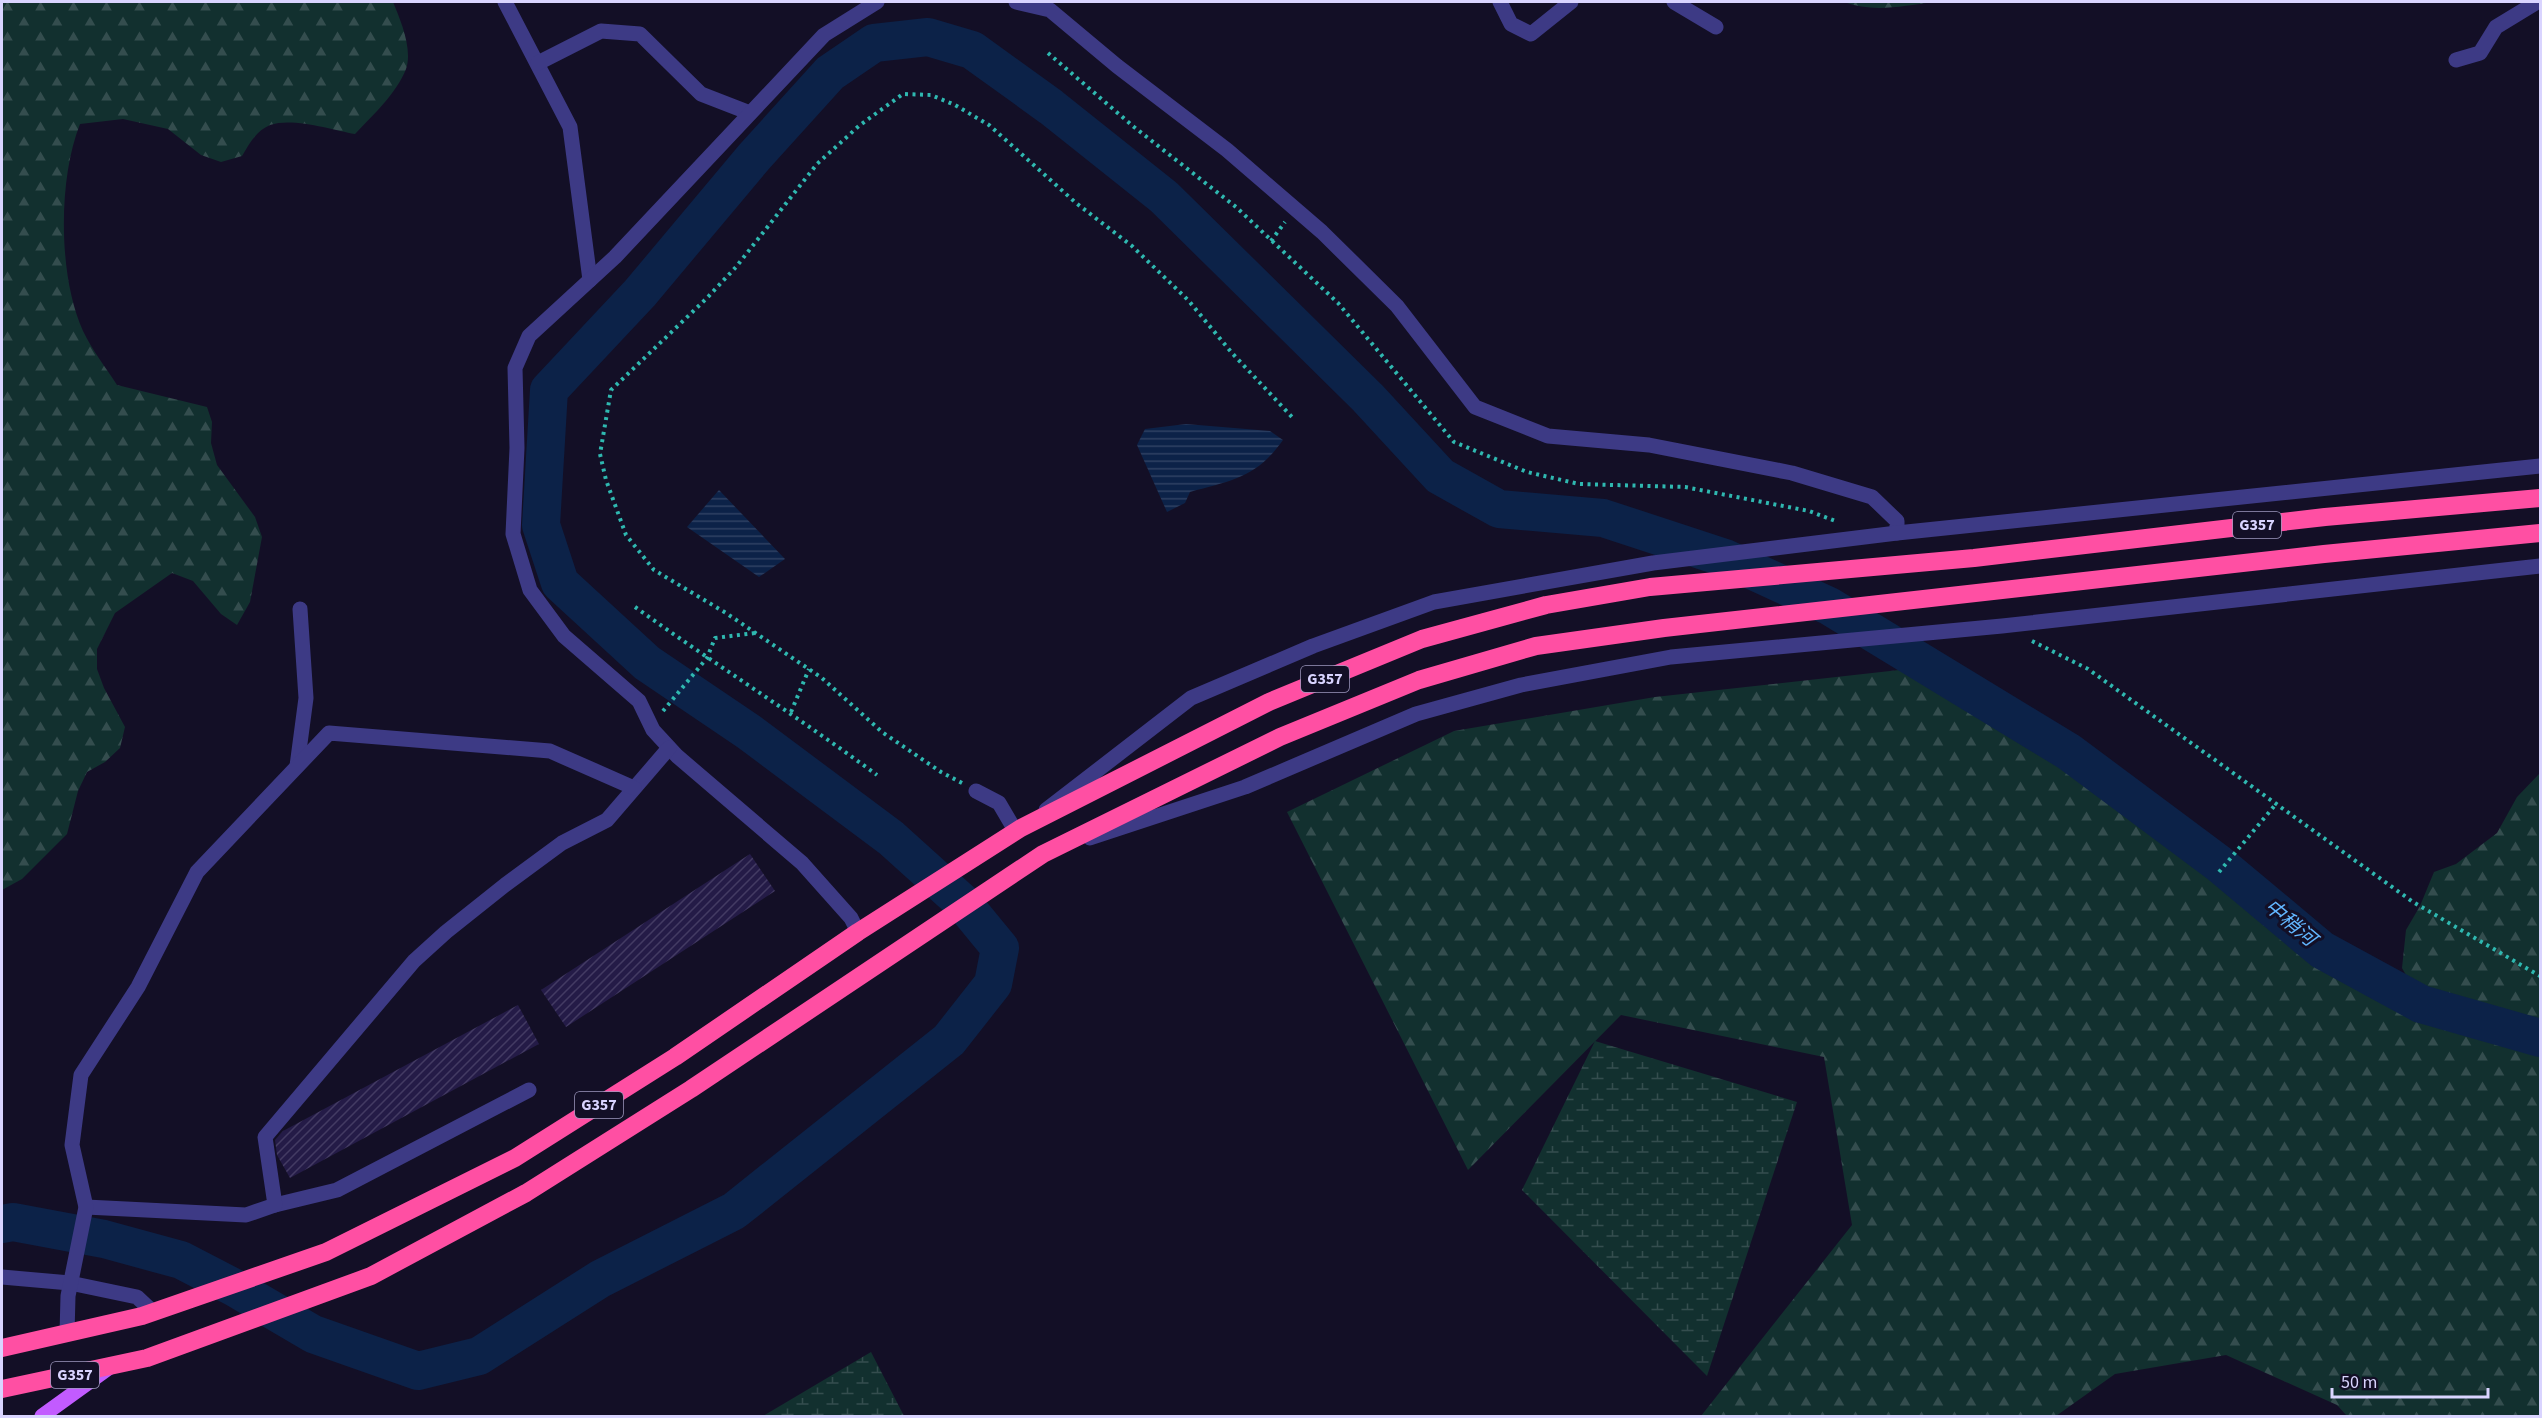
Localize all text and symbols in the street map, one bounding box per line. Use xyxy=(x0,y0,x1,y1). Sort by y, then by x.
road number: G357 xyxy=(2233,512,2281,538)
road number: G357 xyxy=(1301,666,1349,692)
water label: 中稍河 xyxy=(2258,893,2325,956)
road number: G357 xyxy=(575,1092,623,1118)
scale bar xyxy=(2332,1361,2488,1399)
road number: G357 xyxy=(51,1362,99,1388)
text: 50 m xyxy=(2341,1370,2377,1395)

